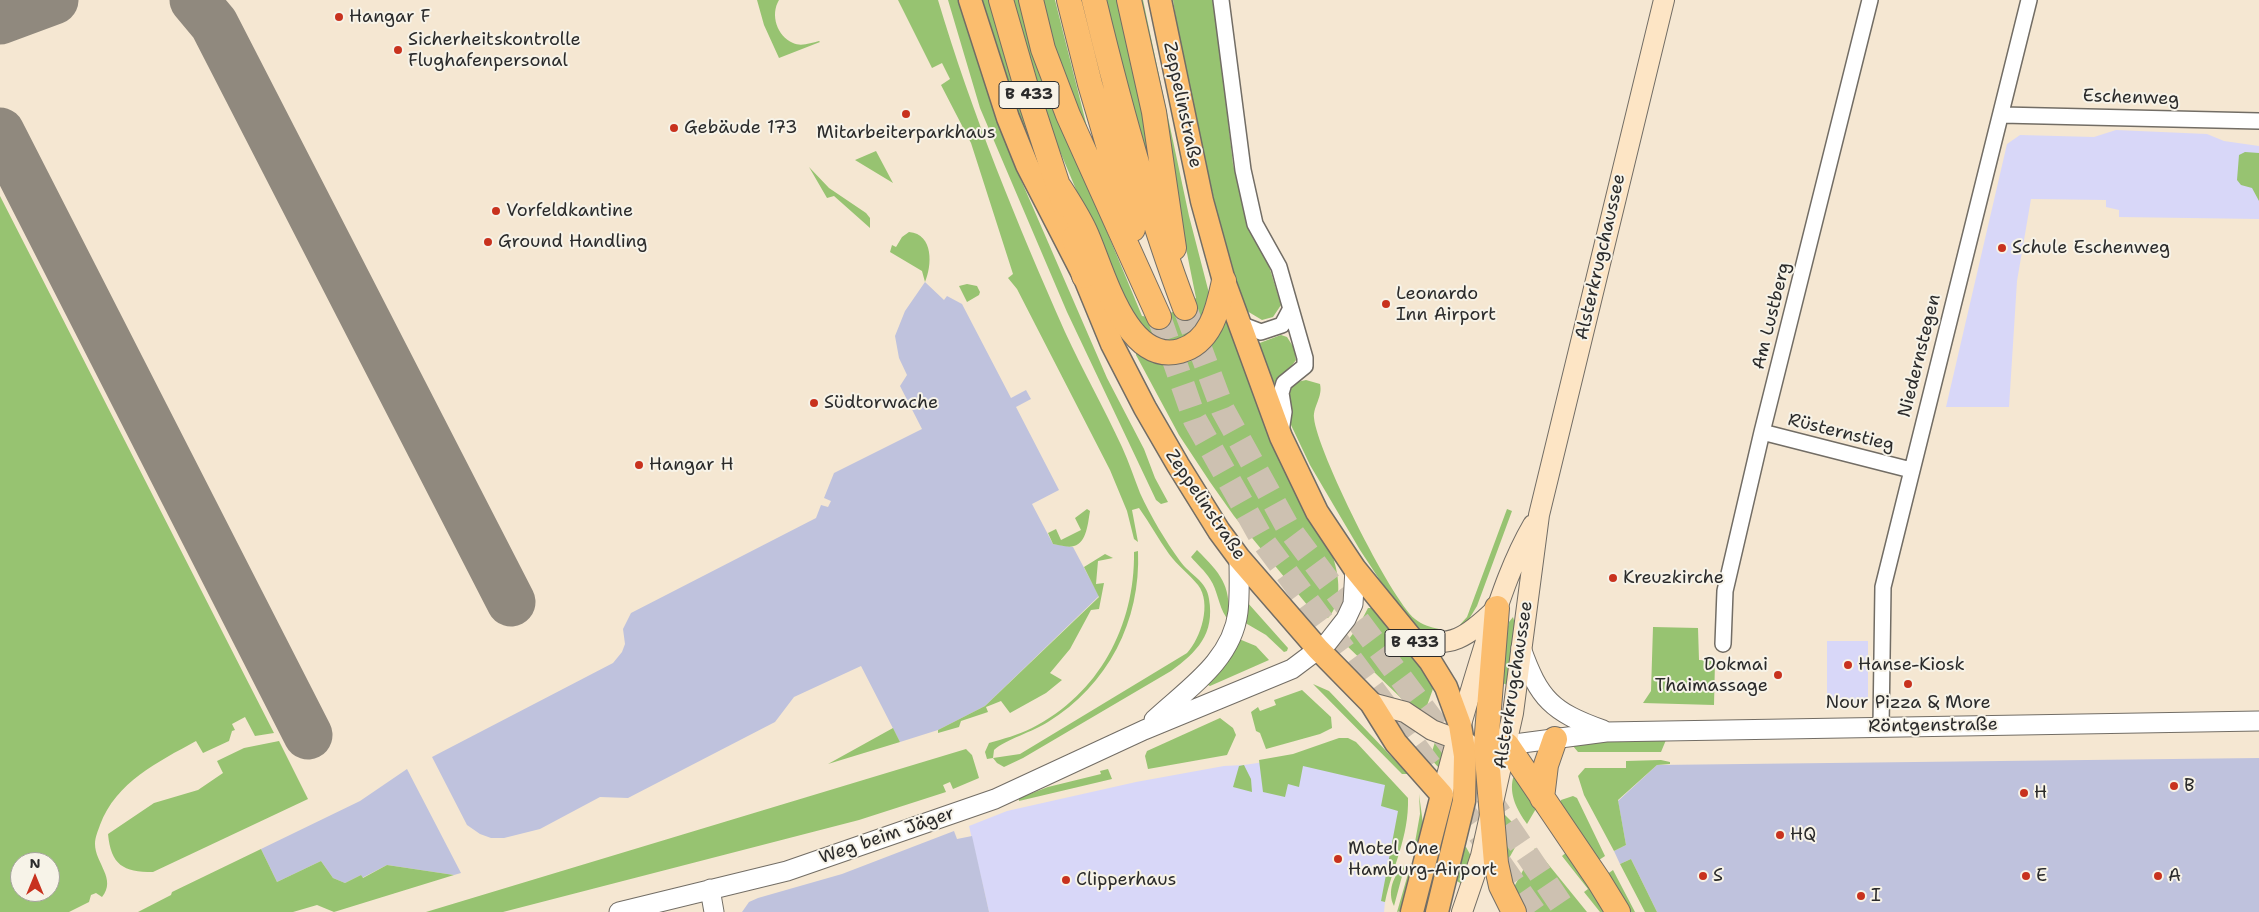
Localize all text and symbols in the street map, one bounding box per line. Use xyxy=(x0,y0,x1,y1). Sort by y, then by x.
place label: Hangar F xyxy=(349,6,431,28)
marker: Hangar F xyxy=(333,11,345,23)
place label: Sicherheitskontrolle Flughafenpersonal xyxy=(408,29,581,72)
street label: Zeppelinstraße xyxy=(1158,40,1206,170)
marker: Sicherheitskontrolle Flughafenpersonal xyxy=(392,44,404,56)
road number: B 433 xyxy=(999,82,1059,108)
street label: Eschenweg xyxy=(2082,86,2180,110)
marker: Mitarbeiterparkhaus xyxy=(900,108,912,120)
place label: Gebäude 173 xyxy=(684,117,797,139)
marker: Gebäude 173 xyxy=(668,122,680,134)
place label: Mitarbeiterparkhaus xyxy=(816,122,996,144)
street label: Alsterkrugchaussee xyxy=(1571,172,1631,342)
place label: Vorfeldkantine xyxy=(506,200,633,222)
marker: Vorfeldkantine xyxy=(490,205,502,217)
place label: Ground Handling xyxy=(498,231,647,253)
marker: Ground Handling xyxy=(482,236,494,248)
place label: Schule Eschenweg xyxy=(2012,237,2170,259)
marker: Schule Eschenweg xyxy=(1996,242,2008,254)
street label: Am Lustberg xyxy=(1748,260,1796,372)
place label: Leonardo Inn Airport xyxy=(1396,283,1496,326)
street label: Niedernstegen xyxy=(1894,292,1946,420)
marker: Leonardo Inn Airport xyxy=(1380,298,1392,310)
place label: Südtorwache xyxy=(824,392,938,414)
marker: Südtorwache xyxy=(808,397,820,409)
street label: Rüsternstieg xyxy=(1786,409,1896,457)
street label: Zeppelinstraße xyxy=(1160,446,1250,564)
place label: Hangar H xyxy=(649,454,734,476)
marker: Hangar H xyxy=(633,459,645,471)
place label: Kreuzkirche xyxy=(1623,567,1724,589)
marker: Kreuzkirche xyxy=(1607,572,1619,584)
street label: Alsterkrugchaussee xyxy=(1490,600,1538,770)
road number: B 433 xyxy=(1385,630,1445,656)
place label: Dokmai Thaimassage xyxy=(1655,654,1768,696)
place label: Hanse-Kiosk xyxy=(1858,654,1965,676)
marker: Hanse-Kiosk xyxy=(1842,659,1854,671)
marker: Dokmai Thaimassage xyxy=(1772,669,1784,681)
marker: Nour Pizza & More xyxy=(1902,678,1914,690)
place label: Nour Pizza & More xyxy=(1825,692,1991,714)
street label: Röntgenstraße xyxy=(1868,714,1998,738)
place label: B xyxy=(2184,775,2195,797)
marker: B xyxy=(2168,780,2180,792)
place label: H xyxy=(2034,782,2047,804)
marker: H xyxy=(2018,787,2030,799)
street label: Weg beim Jäger xyxy=(817,803,957,869)
place label: HQ xyxy=(1790,824,1816,846)
marker: HQ xyxy=(1774,829,1786,841)
place label: Motel One Hamburg-Airport xyxy=(1348,838,1497,881)
north arrow xyxy=(10,852,60,902)
marker: Motel One Hamburg-Airport xyxy=(1332,853,1344,865)
text: N xyxy=(29,854,41,872)
place label: S xyxy=(1713,865,1723,887)
place label: E xyxy=(2036,865,2047,887)
place label: A xyxy=(2168,865,2181,887)
place label: Clipperhaus xyxy=(1076,869,1176,891)
marker: S xyxy=(1697,870,1709,882)
marker: E xyxy=(2020,870,2032,882)
marker: A xyxy=(2152,870,2164,882)
marker: Clipperhaus xyxy=(1060,874,1072,886)
place label: I xyxy=(1871,885,1881,907)
marker: I xyxy=(1855,890,1867,902)

